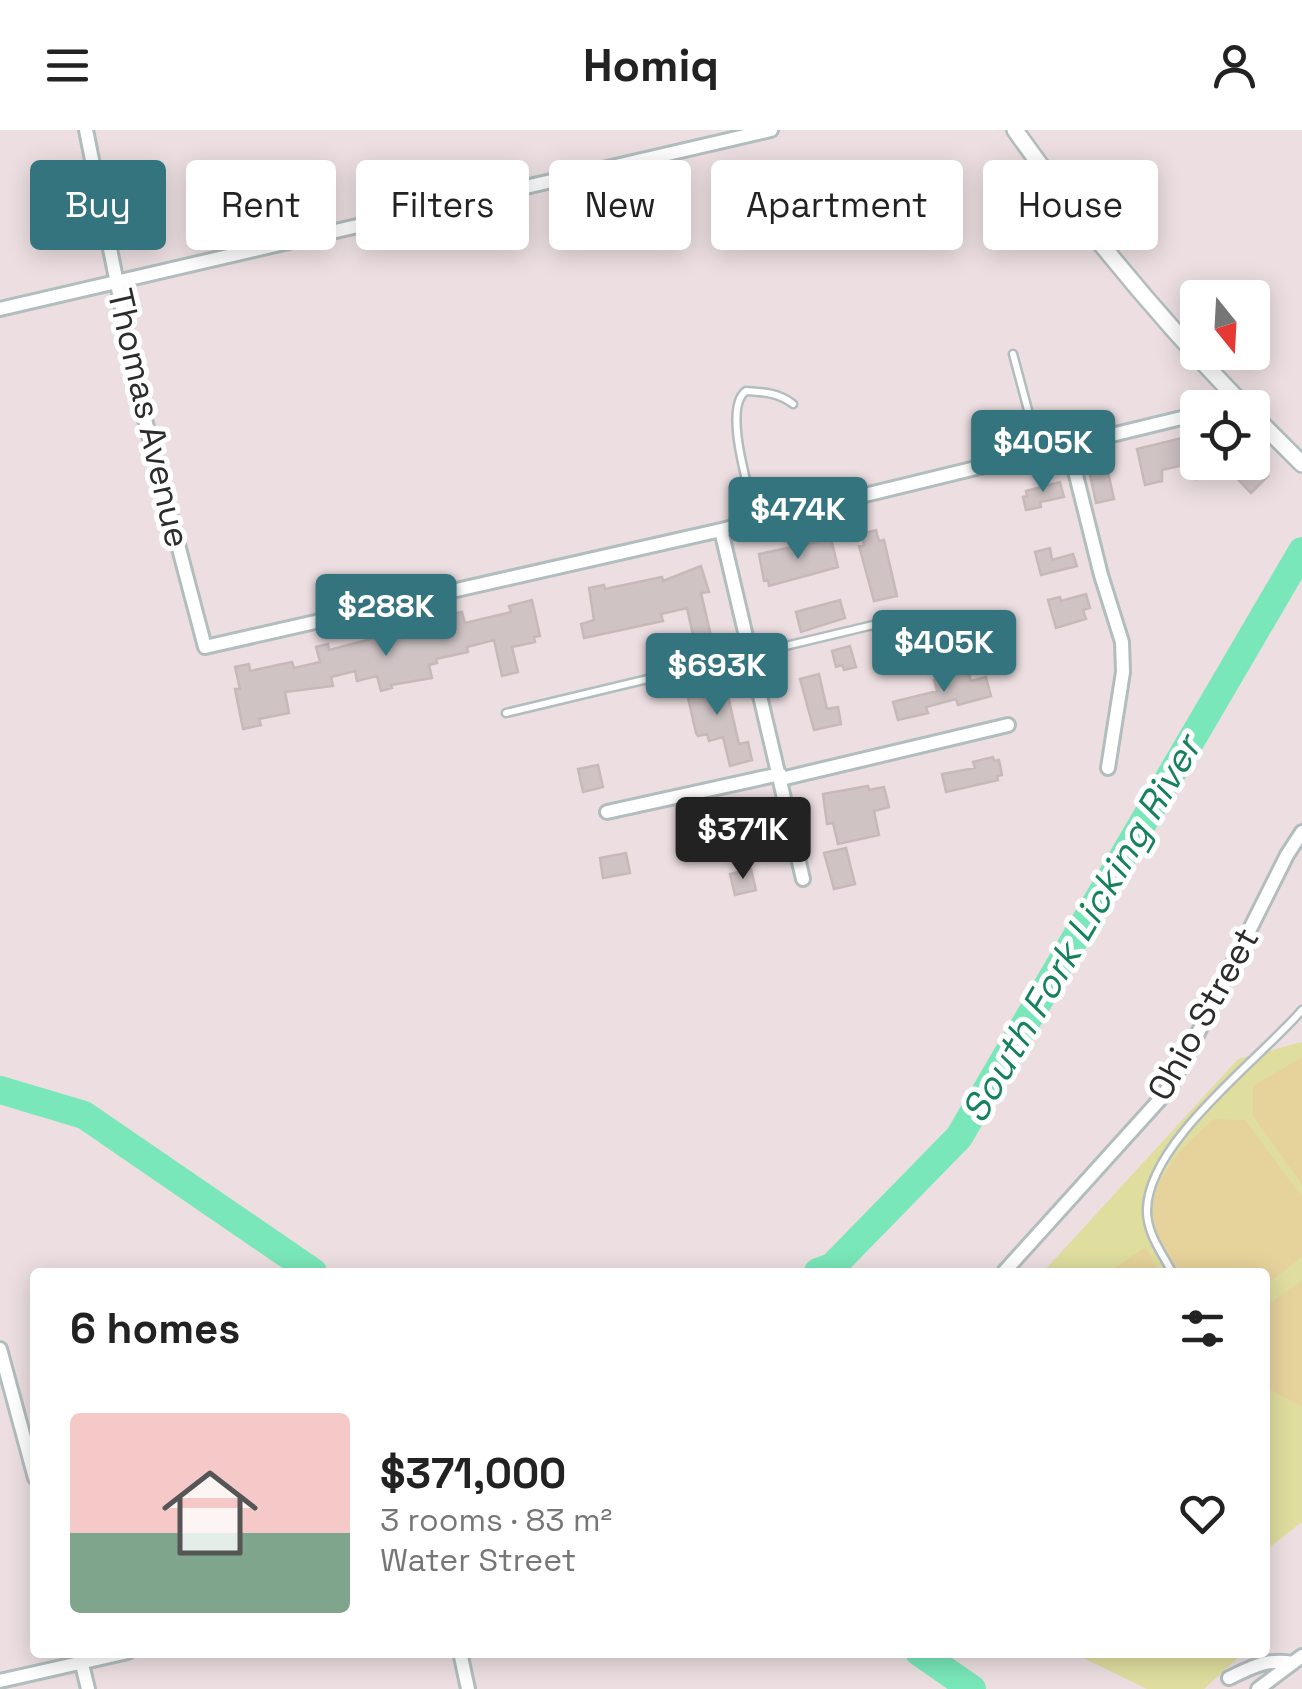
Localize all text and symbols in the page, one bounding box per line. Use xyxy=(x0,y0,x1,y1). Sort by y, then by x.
text: Homiq xyxy=(583,37,719,94)
icon: menu xyxy=(40,38,95,93)
icon: person xyxy=(1207,38,1262,93)
chip: Buy xyxy=(30,160,166,250)
chip: Rent xyxy=(186,160,336,250)
chip: Filters xyxy=(356,160,529,250)
chip: New xyxy=(549,160,691,250)
chip: Apartment xyxy=(711,160,963,250)
chip: House xyxy=(983,160,1158,250)
north arrow xyxy=(1180,280,1270,370)
map controls xyxy=(1180,280,1270,480)
street label: Thomas Avenue xyxy=(98,284,200,552)
button: locate xyxy=(1180,390,1270,480)
pin: $405K xyxy=(973,410,1113,495)
text: $405K xyxy=(993,422,1093,462)
pin: $474K xyxy=(728,477,868,562)
text: $474K xyxy=(750,489,846,529)
pin: $288K xyxy=(316,574,456,659)
text: $288K xyxy=(338,586,434,626)
pin: $405K xyxy=(874,610,1014,695)
text: $405K xyxy=(894,622,994,662)
pin: $693K xyxy=(647,633,787,718)
text: $693K xyxy=(668,645,766,685)
water label: South Fork Licking River xyxy=(951,724,1213,1131)
pin: $371K xyxy=(673,797,813,882)
text: $371K xyxy=(698,809,788,849)
street label: Ohio Street xyxy=(1137,920,1269,1108)
icon: filters xyxy=(1175,1301,1230,1356)
text: 6 homes xyxy=(70,1302,240,1355)
text: $371,000 xyxy=(380,1447,566,1500)
icon: home xyxy=(150,1453,270,1573)
icon: heart xyxy=(1175,1486,1230,1541)
text: 3 rooms · 83 m² xyxy=(380,1500,612,1540)
text: Water Street xyxy=(380,1540,576,1580)

